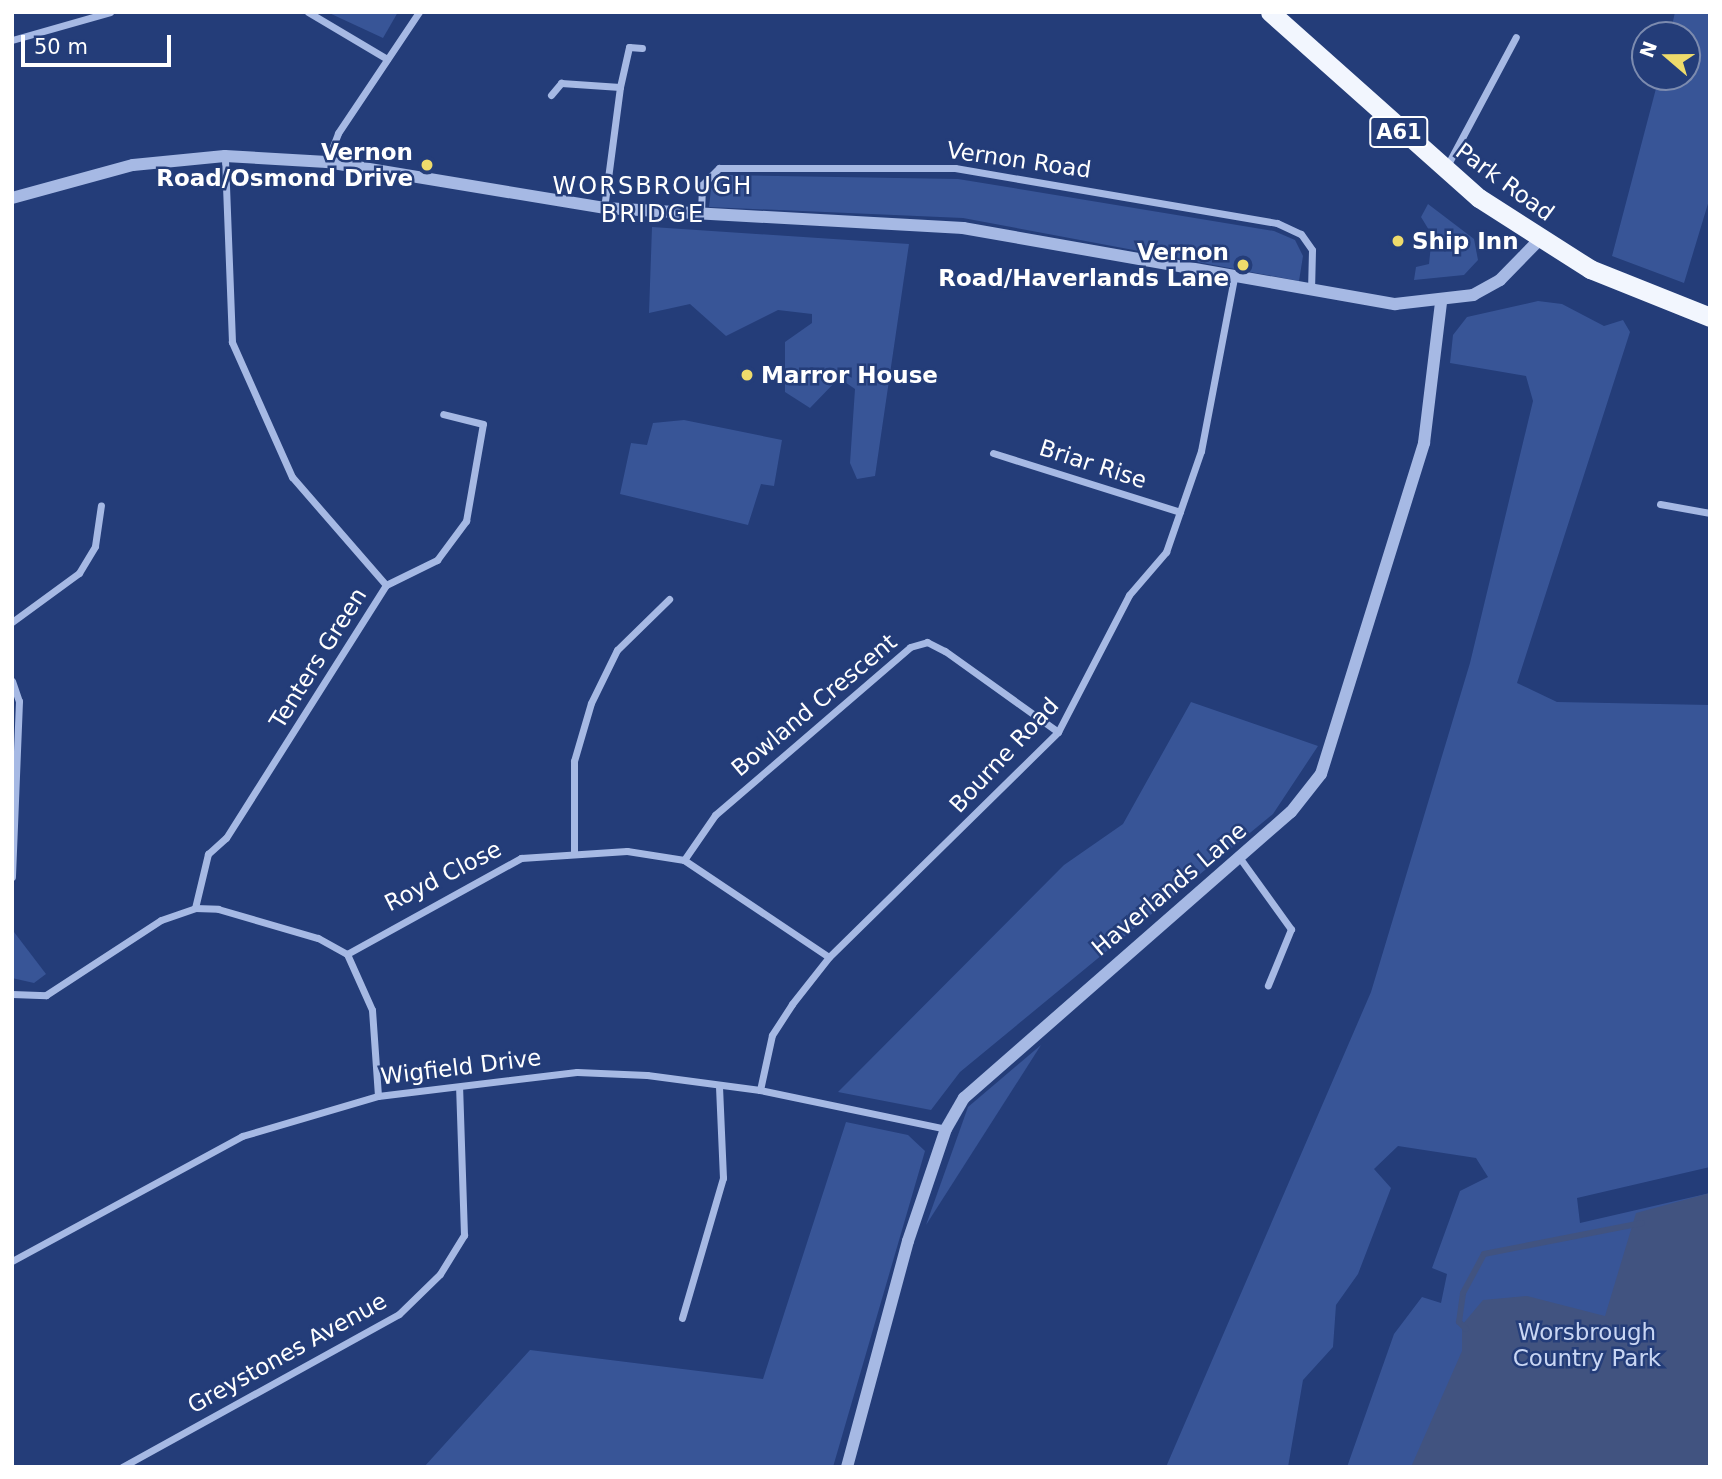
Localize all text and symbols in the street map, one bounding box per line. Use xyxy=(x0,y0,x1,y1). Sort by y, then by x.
scale bar xyxy=(24,21,175,65)
north arrow xyxy=(1631,21,1701,91)
text: 50 m xyxy=(34,35,88,59)
text: N xyxy=(1635,38,1661,61)
road number: A61 xyxy=(1369,114,1429,150)
street label: Vernon Road xyxy=(945,136,1093,184)
street label: Park Road xyxy=(1450,137,1560,227)
place label: Vernon Road/Osmond Drive xyxy=(156,138,413,192)
marker: Vernon Road/Osmond Drive xyxy=(419,157,435,173)
district label: WORSBROUGH BRIDGE xyxy=(554,173,752,229)
place label: Ship Inn xyxy=(1412,227,1519,255)
marker: Ship Inn xyxy=(1390,233,1406,249)
place label: Vernon Road/Haverlands Lane xyxy=(938,238,1229,292)
marker: Vernon Road/Haverlands Lane xyxy=(1235,257,1251,273)
place label: Marror House xyxy=(761,361,938,389)
marker: Marror House xyxy=(739,367,755,383)
street label: Briar Rise xyxy=(1036,434,1150,494)
street label: Tenters Green xyxy=(264,583,372,733)
street label: Bowland Crescent xyxy=(726,628,902,782)
street label: Bourne Road xyxy=(944,692,1064,818)
street label: Haverlands Lane xyxy=(1086,816,1252,962)
street label: Royd Close xyxy=(380,835,506,917)
street label: Wigfield Drive xyxy=(379,1043,543,1091)
street label: Greystones Avenue xyxy=(183,1287,391,1419)
park label: Worsbrough Country Park xyxy=(1513,1318,1661,1372)

